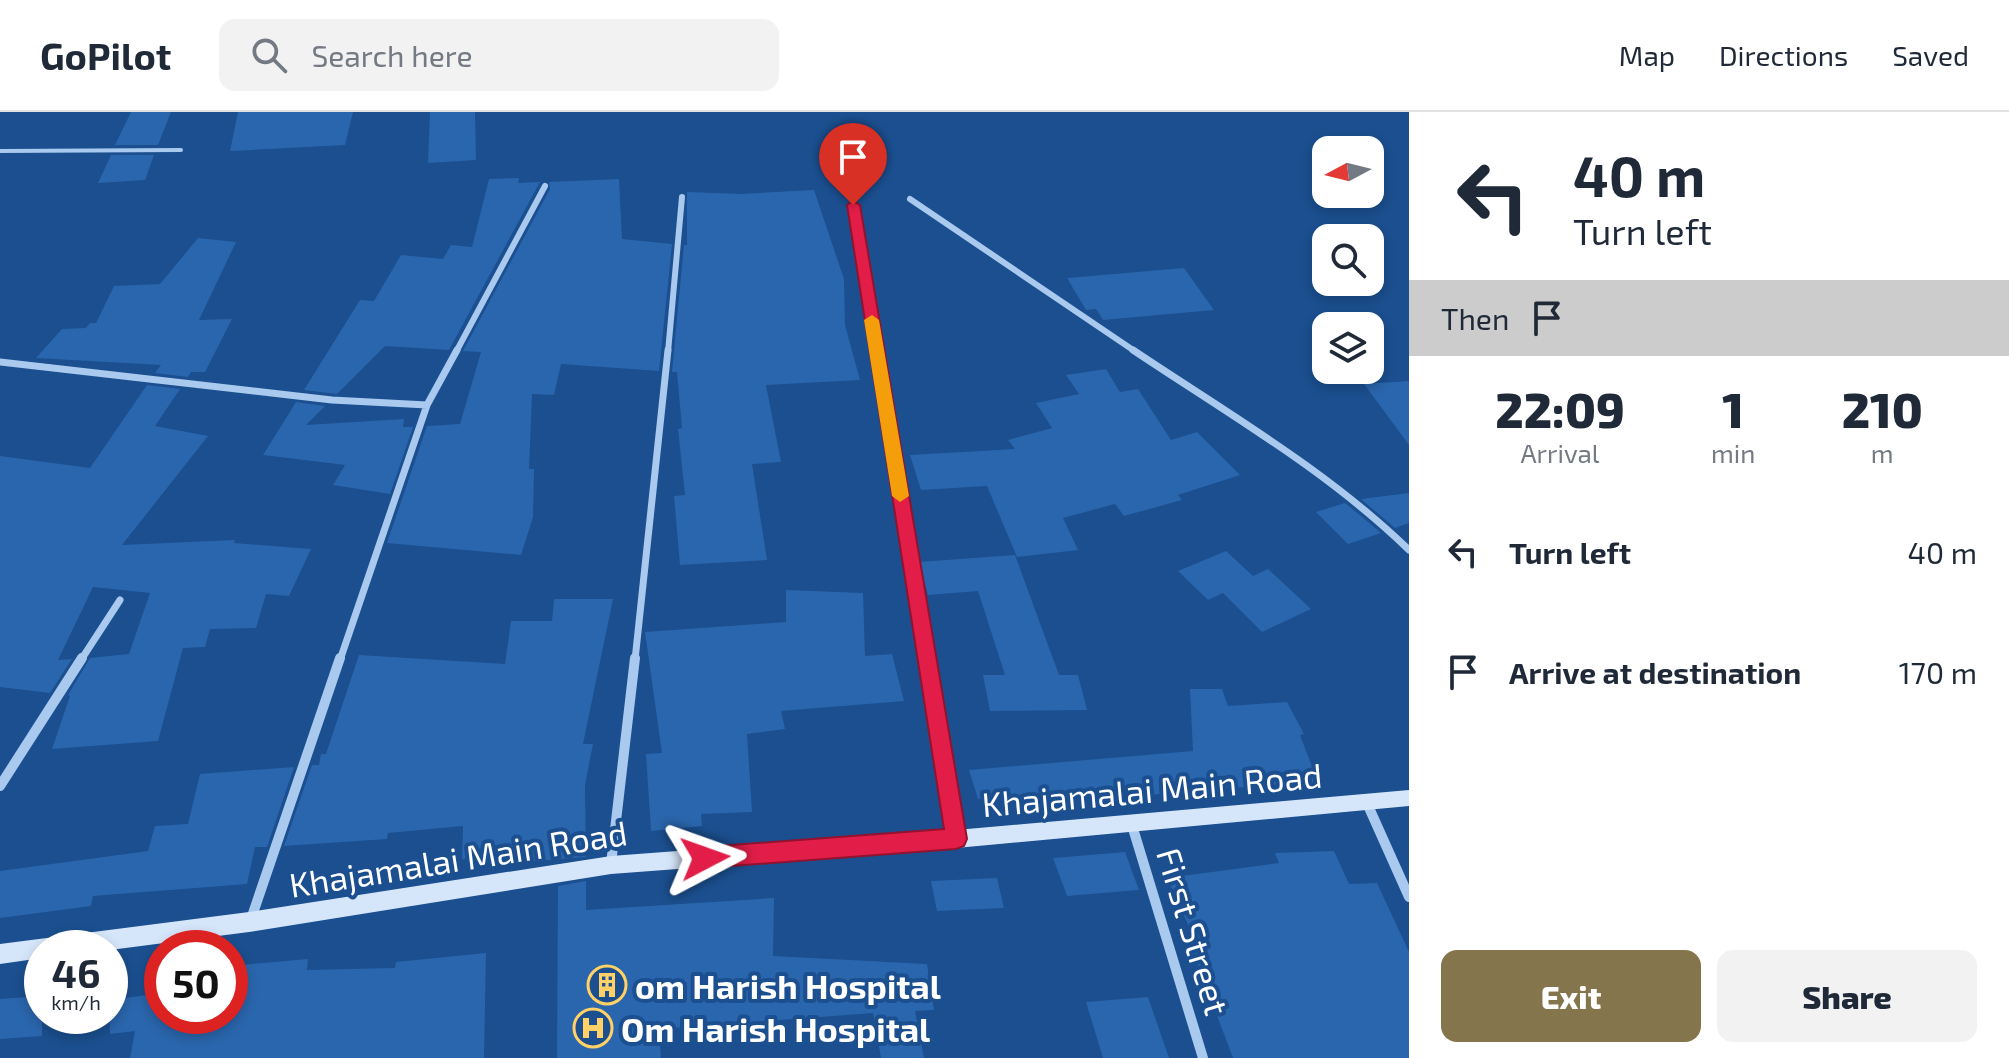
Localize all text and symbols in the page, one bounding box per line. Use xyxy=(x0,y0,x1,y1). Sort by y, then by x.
search box xyxy=(219,19,779,91)
text: GoPilot xyxy=(40,32,171,78)
icon: search xyxy=(247,33,291,77)
text: Search here xyxy=(311,37,473,73)
text: Map xyxy=(1619,38,1675,72)
text: Directions xyxy=(1719,38,1848,72)
text: Saved xyxy=(1892,38,1969,72)
pin xyxy=(819,123,887,205)
icon: arrive xyxy=(831,135,875,179)
north arrow xyxy=(1312,136,1384,208)
map controls xyxy=(1312,136,1384,384)
text: 40 m xyxy=(1573,141,1705,208)
icon: left xyxy=(1441,144,1545,248)
text: Turn left xyxy=(1573,209,1712,252)
button: search xyxy=(1312,224,1384,296)
icon: arrive xyxy=(1525,296,1569,340)
text: Then xyxy=(1441,300,1509,336)
button: layers xyxy=(1312,312,1384,384)
text: 22:09 xyxy=(1495,380,1625,438)
text: 1 xyxy=(1722,380,1744,438)
text: 210 xyxy=(1842,380,1923,438)
text: Arrival xyxy=(1520,437,1600,468)
text: min xyxy=(1711,437,1755,468)
text: m xyxy=(1871,437,1894,468)
icon: left xyxy=(1441,530,1485,574)
text: Turn left xyxy=(1509,534,1631,570)
text: 40 m xyxy=(1907,534,1977,570)
icon: arrive xyxy=(1441,650,1485,694)
text: Arrive at destination xyxy=(1509,654,1801,690)
text: 170 m xyxy=(1899,654,1977,690)
street label: Khajamalai Main Road xyxy=(980,754,1324,824)
street label: Khajamalai Main Road xyxy=(286,811,630,905)
position arrow xyxy=(663,816,747,900)
street label: First Street xyxy=(1149,842,1239,1020)
speed limit sign: 50 xyxy=(144,930,248,1034)
text: 46 xyxy=(51,948,101,996)
button: Exit xyxy=(1441,950,1701,1042)
button: Share xyxy=(1717,950,1977,1042)
building icon: om Harish Hospital xyxy=(586,964,628,1006)
place label: om Harish Hospital xyxy=(635,965,942,1006)
text: km/h xyxy=(51,990,101,1014)
hospital icon: Om Harish Hospital xyxy=(572,1007,614,1049)
place label: Om Harish Hospital xyxy=(621,1008,931,1049)

